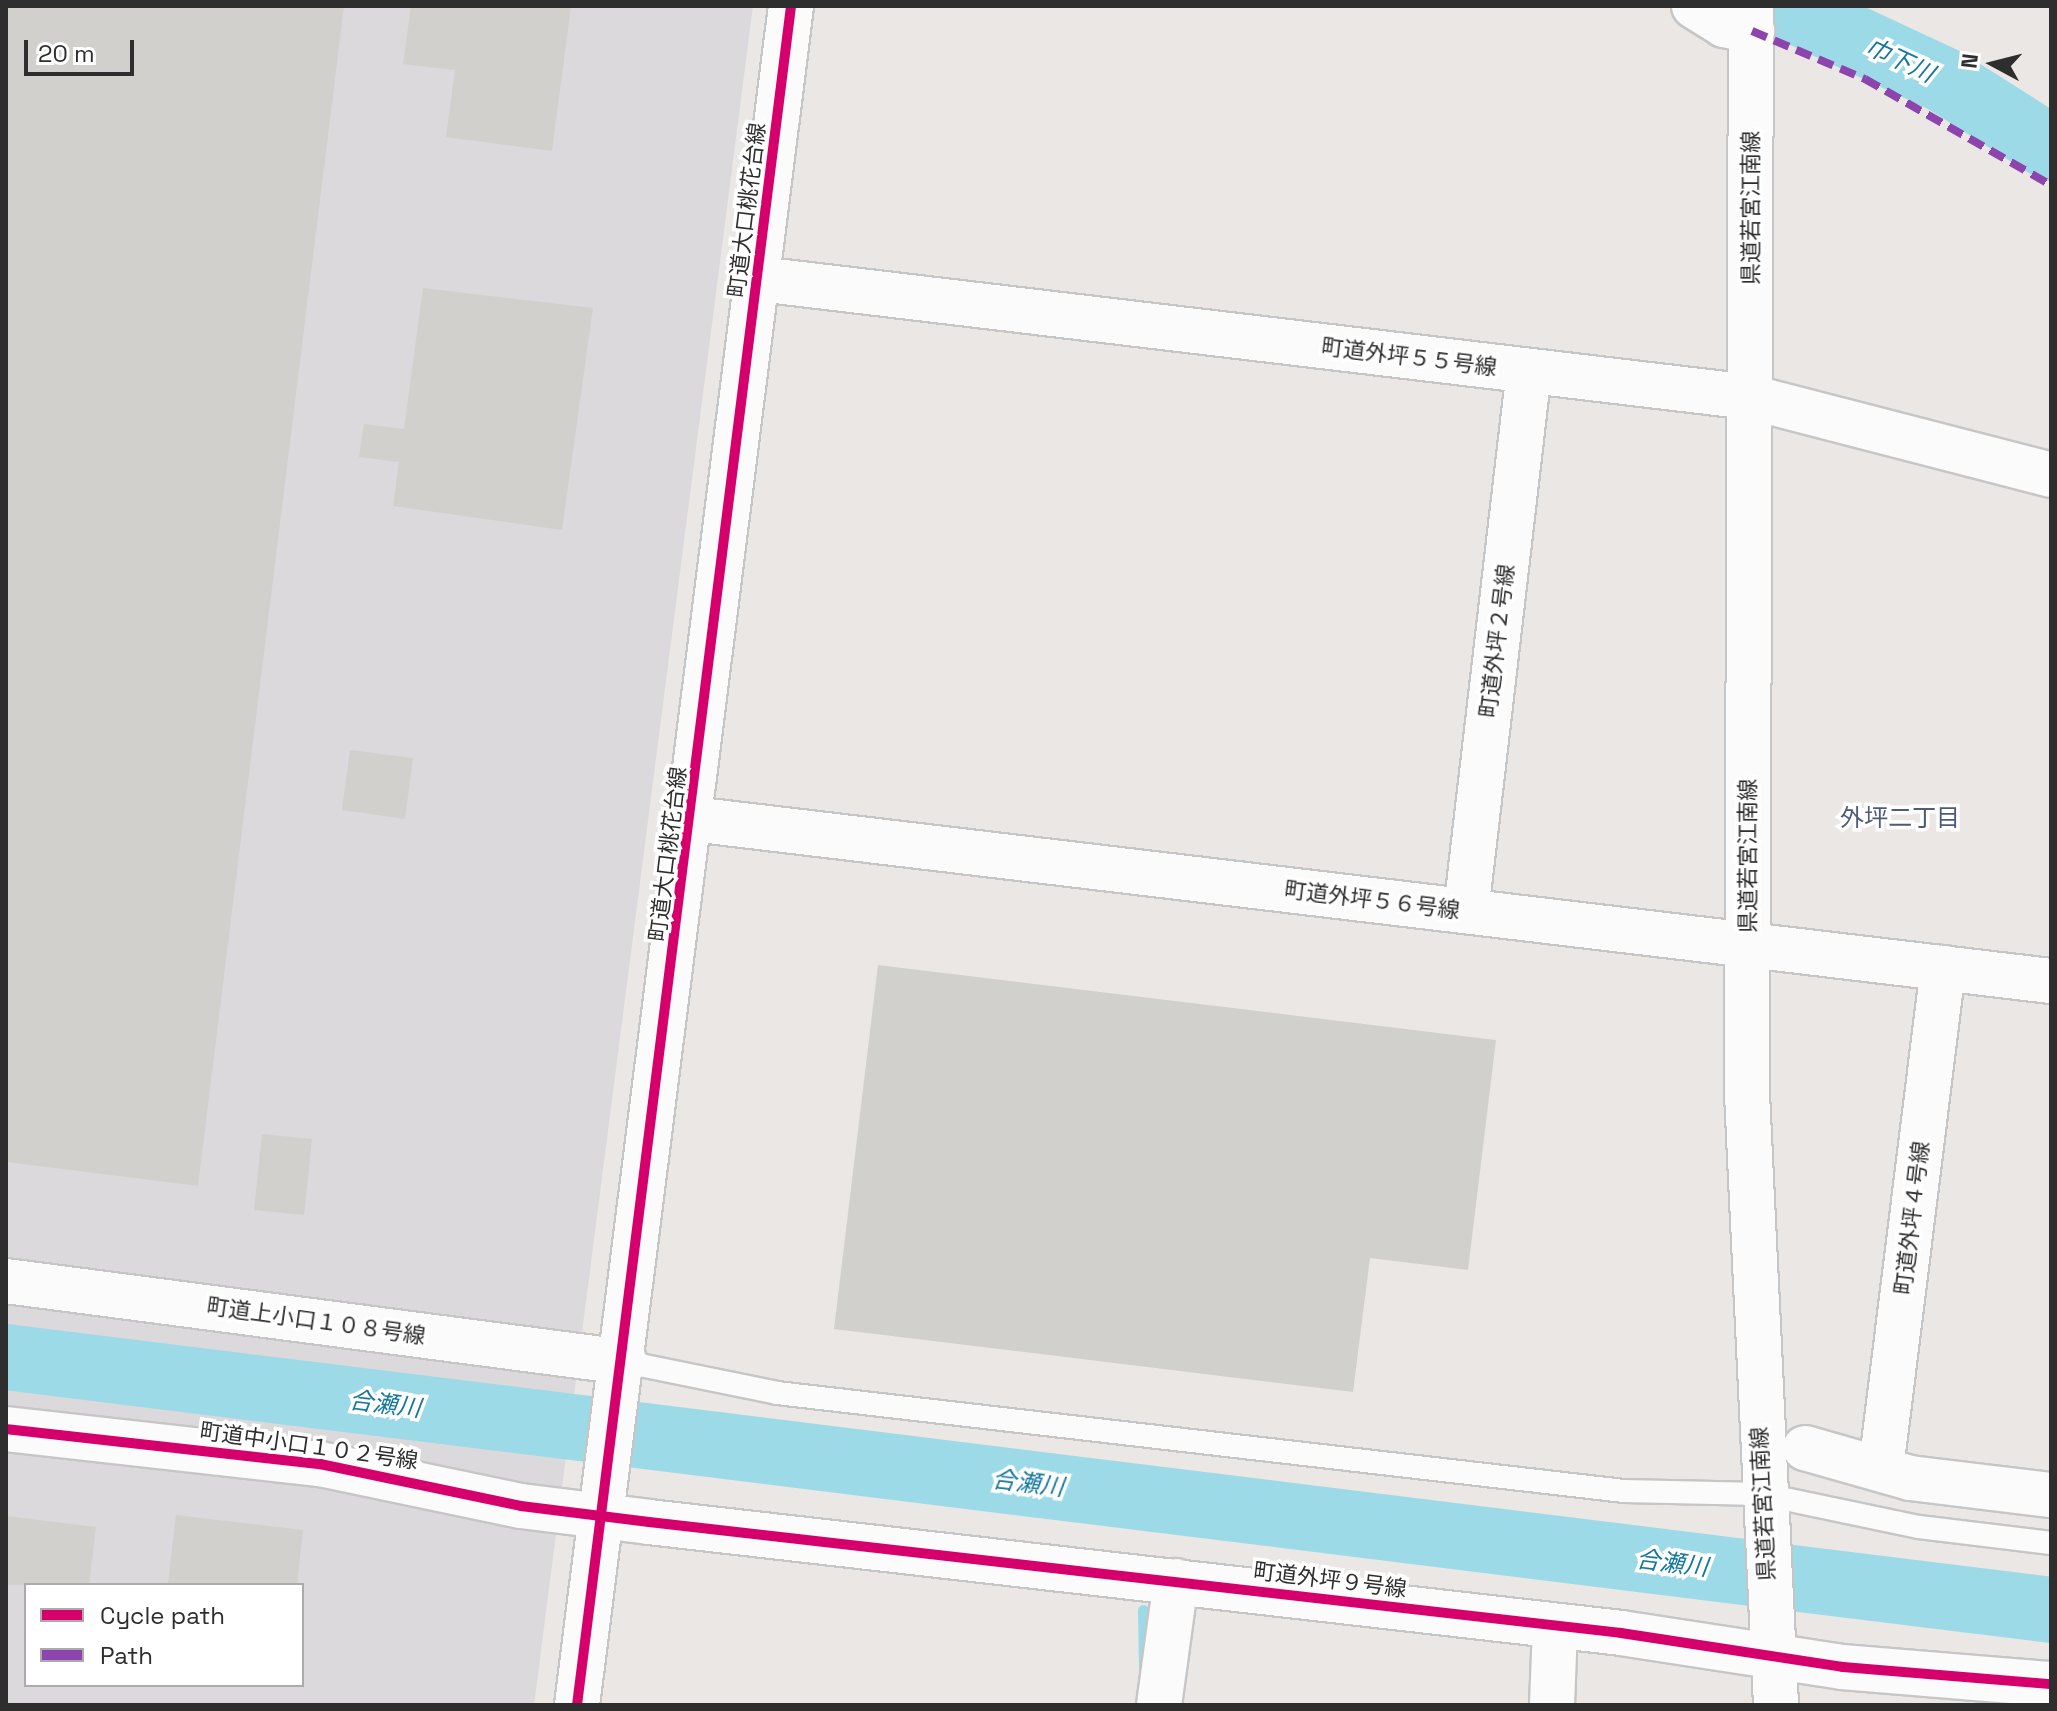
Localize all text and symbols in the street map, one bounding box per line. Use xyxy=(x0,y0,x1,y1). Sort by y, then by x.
scale bar xyxy=(28,24,138,74)
north arrow xyxy=(1953,24,2033,104)
water label: 巾下川 xyxy=(1861,32,1939,88)
text: 20 m xyxy=(38,38,95,69)
text: N xyxy=(1954,52,1984,70)
street label: 町道大口桃花台線 xyxy=(723,121,771,299)
street label: 県道若宮江南線 xyxy=(1738,131,1764,285)
street label: 町道外坪５５号線 xyxy=(1320,333,1498,381)
street label: 町道外坪２号線 xyxy=(1475,563,1519,719)
street label: 町道大口桃花台線 xyxy=(644,765,692,943)
street label: 県道若宮江南線 xyxy=(1735,779,1761,933)
district label: 外坪二丁目 xyxy=(1840,804,1960,832)
street label: 町道外坪５６号線 xyxy=(1283,876,1461,924)
street label: 町道外坪４号線 xyxy=(1890,1140,1934,1296)
street label: 町道上小口１０８号線 xyxy=(205,1293,427,1349)
water label: 合瀬川 xyxy=(348,1385,422,1423)
street label: 町道中小口１０２号線 xyxy=(198,1418,420,1474)
street label: 県道若宮江南線 xyxy=(1746,1426,1780,1582)
water label: 合瀬川 xyxy=(991,1464,1065,1502)
water label: 合瀬川 xyxy=(1635,1544,1709,1582)
street label: 町道外坪９号線 xyxy=(1252,1558,1408,1602)
legend xyxy=(24,1583,304,1687)
text: Cycle path xyxy=(100,1600,225,1631)
text: Path xyxy=(100,1640,153,1671)

